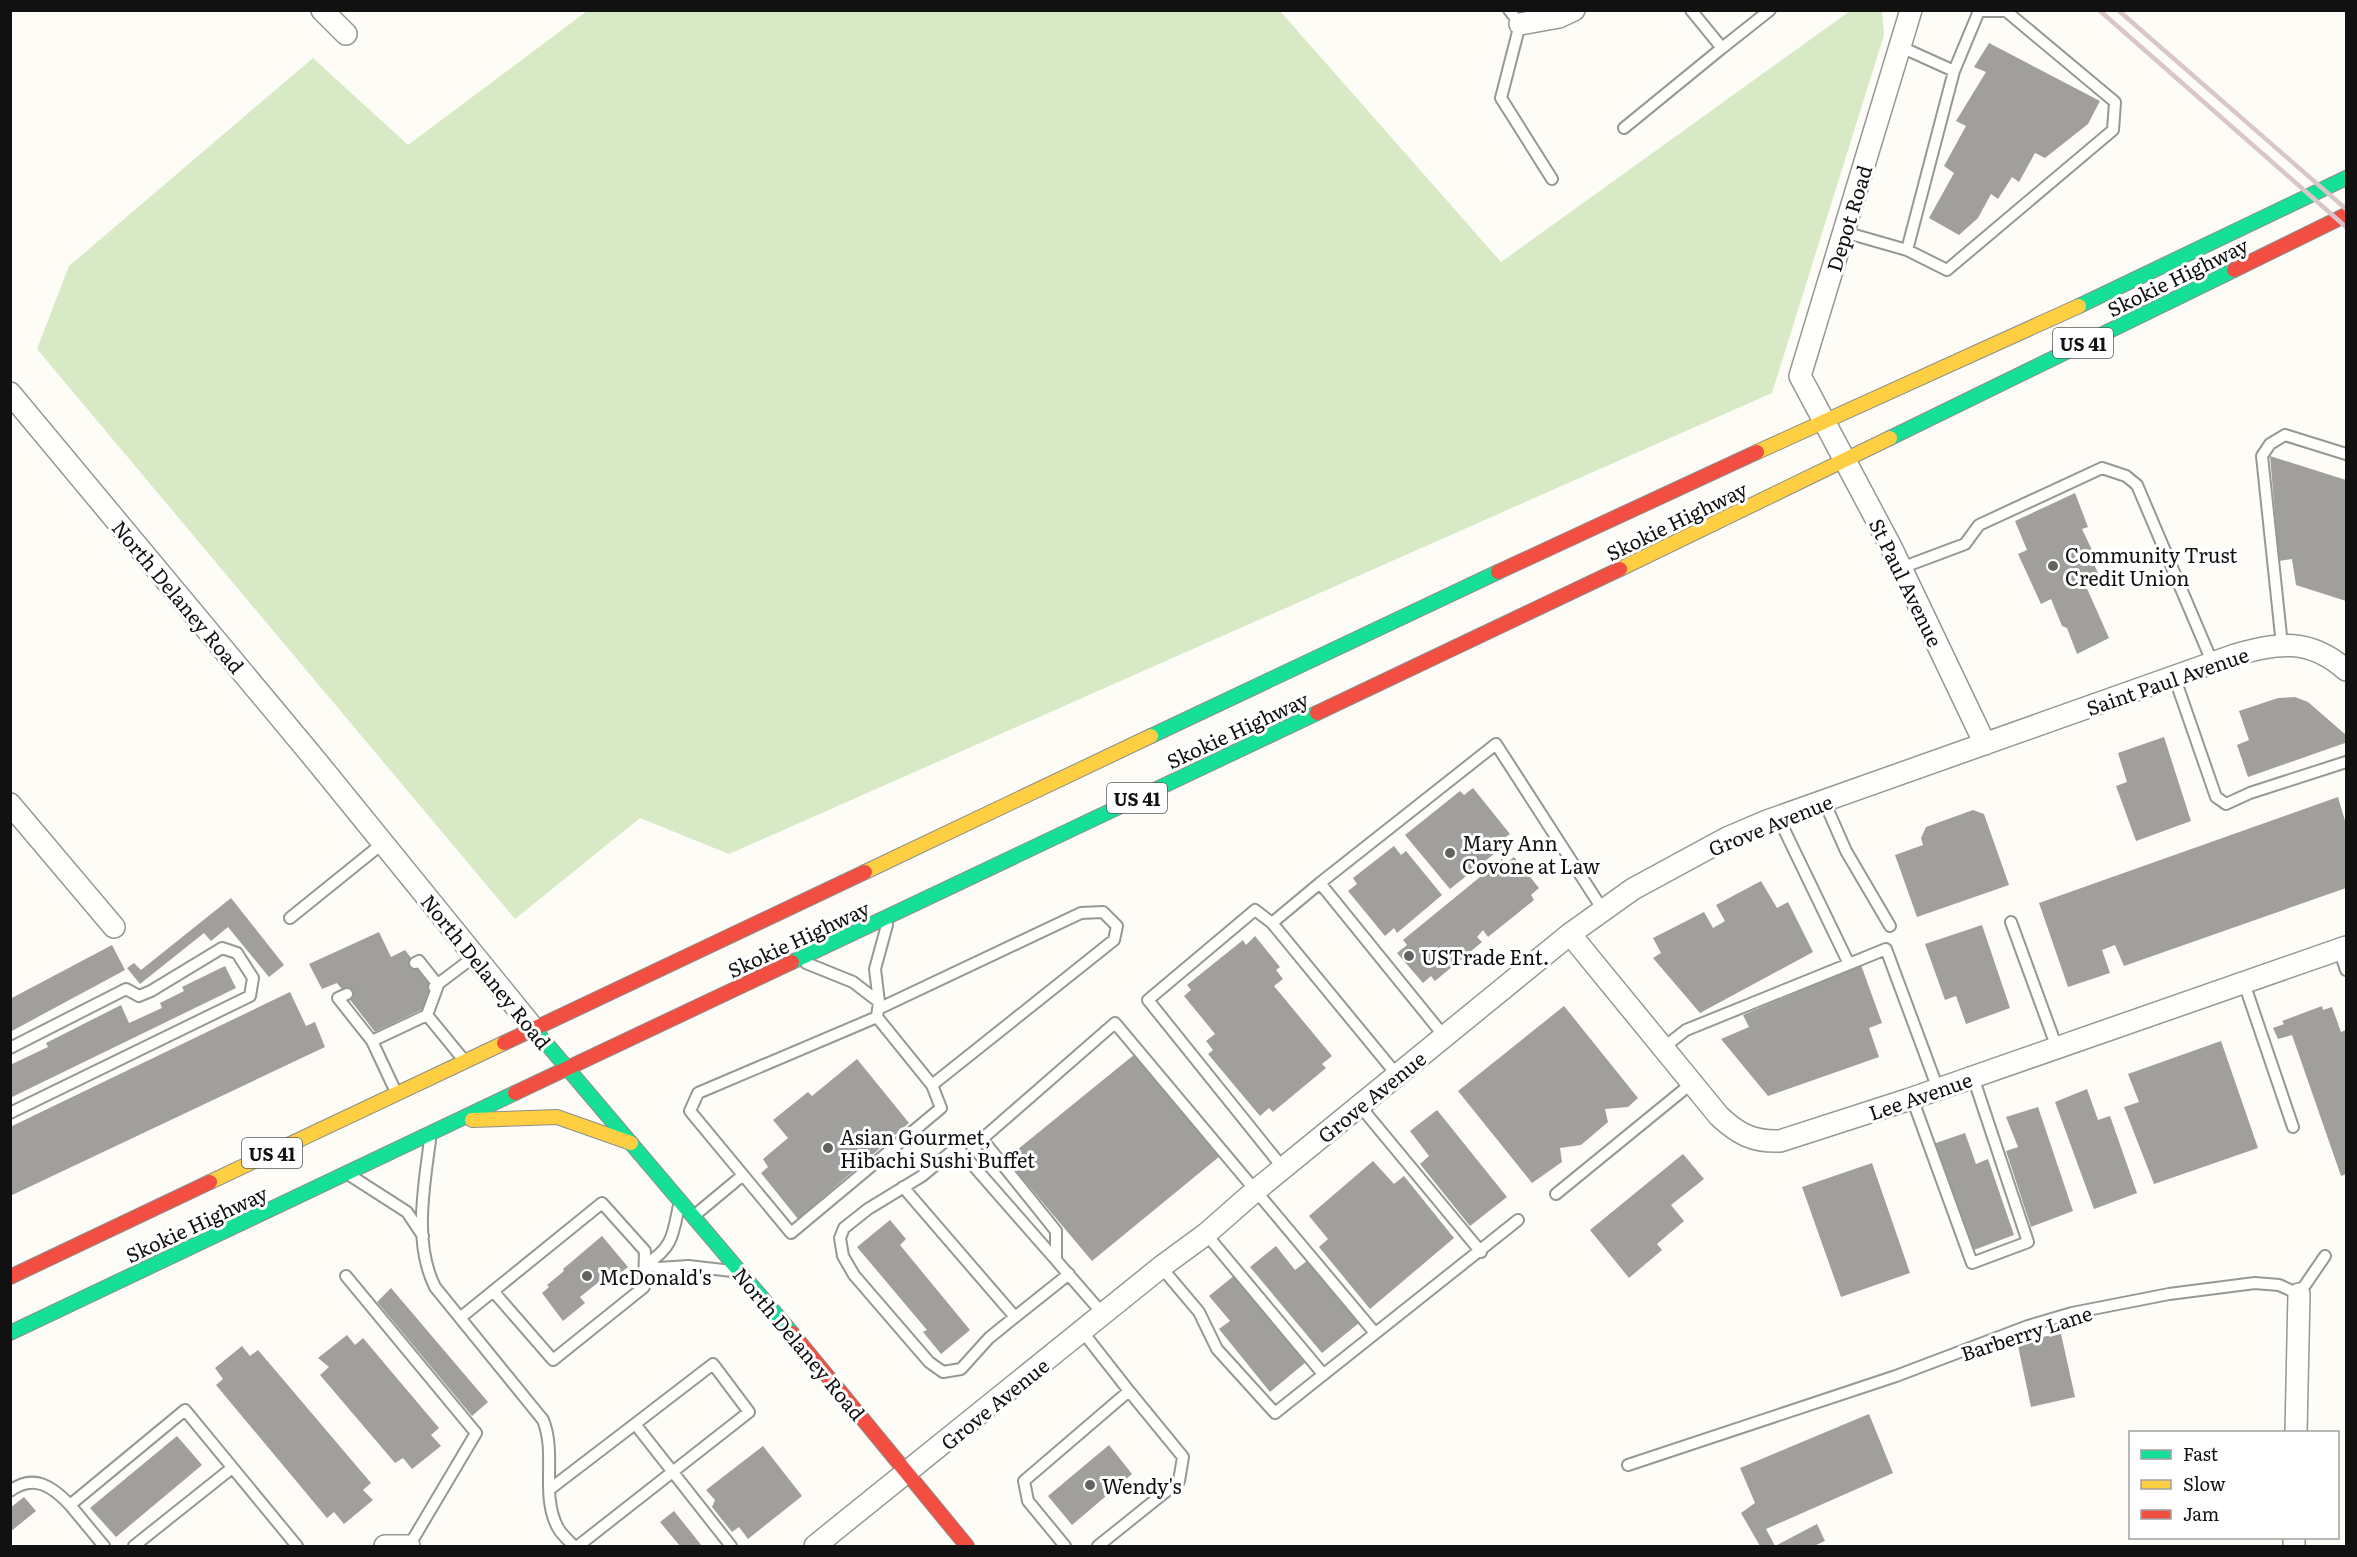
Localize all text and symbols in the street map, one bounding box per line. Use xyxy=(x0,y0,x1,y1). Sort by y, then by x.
street label: Depot Road xyxy=(1818,161,1878,275)
street label: Skokie Highway xyxy=(2101,229,2253,323)
road number: US 41 xyxy=(2053,328,2113,358)
street label: Skokie Highway xyxy=(1600,473,1752,567)
street label: North Delaney Road xyxy=(106,513,252,679)
street label: St Paul Avenue xyxy=(1863,513,1951,651)
place label: Community Trust Credit Union xyxy=(2065,539,2237,592)
marker: Community Trust Credit Union xyxy=(2046,559,2060,573)
street label: Saint Paul Avenue xyxy=(2082,638,2252,722)
street label: Skokie Highway xyxy=(1161,683,1313,775)
road number: US 41 xyxy=(1107,783,1167,813)
street label: Grove Avenue xyxy=(1703,785,1837,863)
place label: Mary Ann Covone at Law xyxy=(1462,827,1601,880)
marker: Mary Ann Covone at Law xyxy=(1443,846,1457,860)
street label: North Delaney Road xyxy=(415,887,559,1055)
street label: Skokie Highway xyxy=(722,892,874,984)
place label: USTrade Ent. xyxy=(1421,941,1549,971)
marker: USTrade Ent. xyxy=(1402,949,1416,963)
street label: Grove Avenue xyxy=(1310,1043,1432,1149)
street label: Lee Avenue xyxy=(1864,1063,1976,1127)
place label: Asian Gourmet, Hibachi Sushi Buffet xyxy=(840,1121,1035,1174)
road number: US 41 xyxy=(242,1138,302,1168)
marker: Asian Gourmet, Hibachi Sushi Buffet xyxy=(821,1141,835,1155)
street label: Skokie Highway xyxy=(120,1177,272,1269)
street label: North Delaney Road xyxy=(727,1260,873,1426)
place label: McDonald's xyxy=(599,1261,711,1291)
marker: McDonald's xyxy=(580,1269,594,1283)
street label: Barberry Lane xyxy=(1956,1297,2096,1367)
street label: Grove Avenue xyxy=(933,1350,1055,1456)
legend xyxy=(2129,1431,2339,1539)
text: Fast xyxy=(2183,1440,2219,1467)
place label: Wendy's xyxy=(1102,1470,1182,1500)
text: Slow xyxy=(2183,1470,2226,1497)
marker: Wendy's xyxy=(1083,1478,1097,1492)
text: Jam xyxy=(2183,1500,2219,1527)

